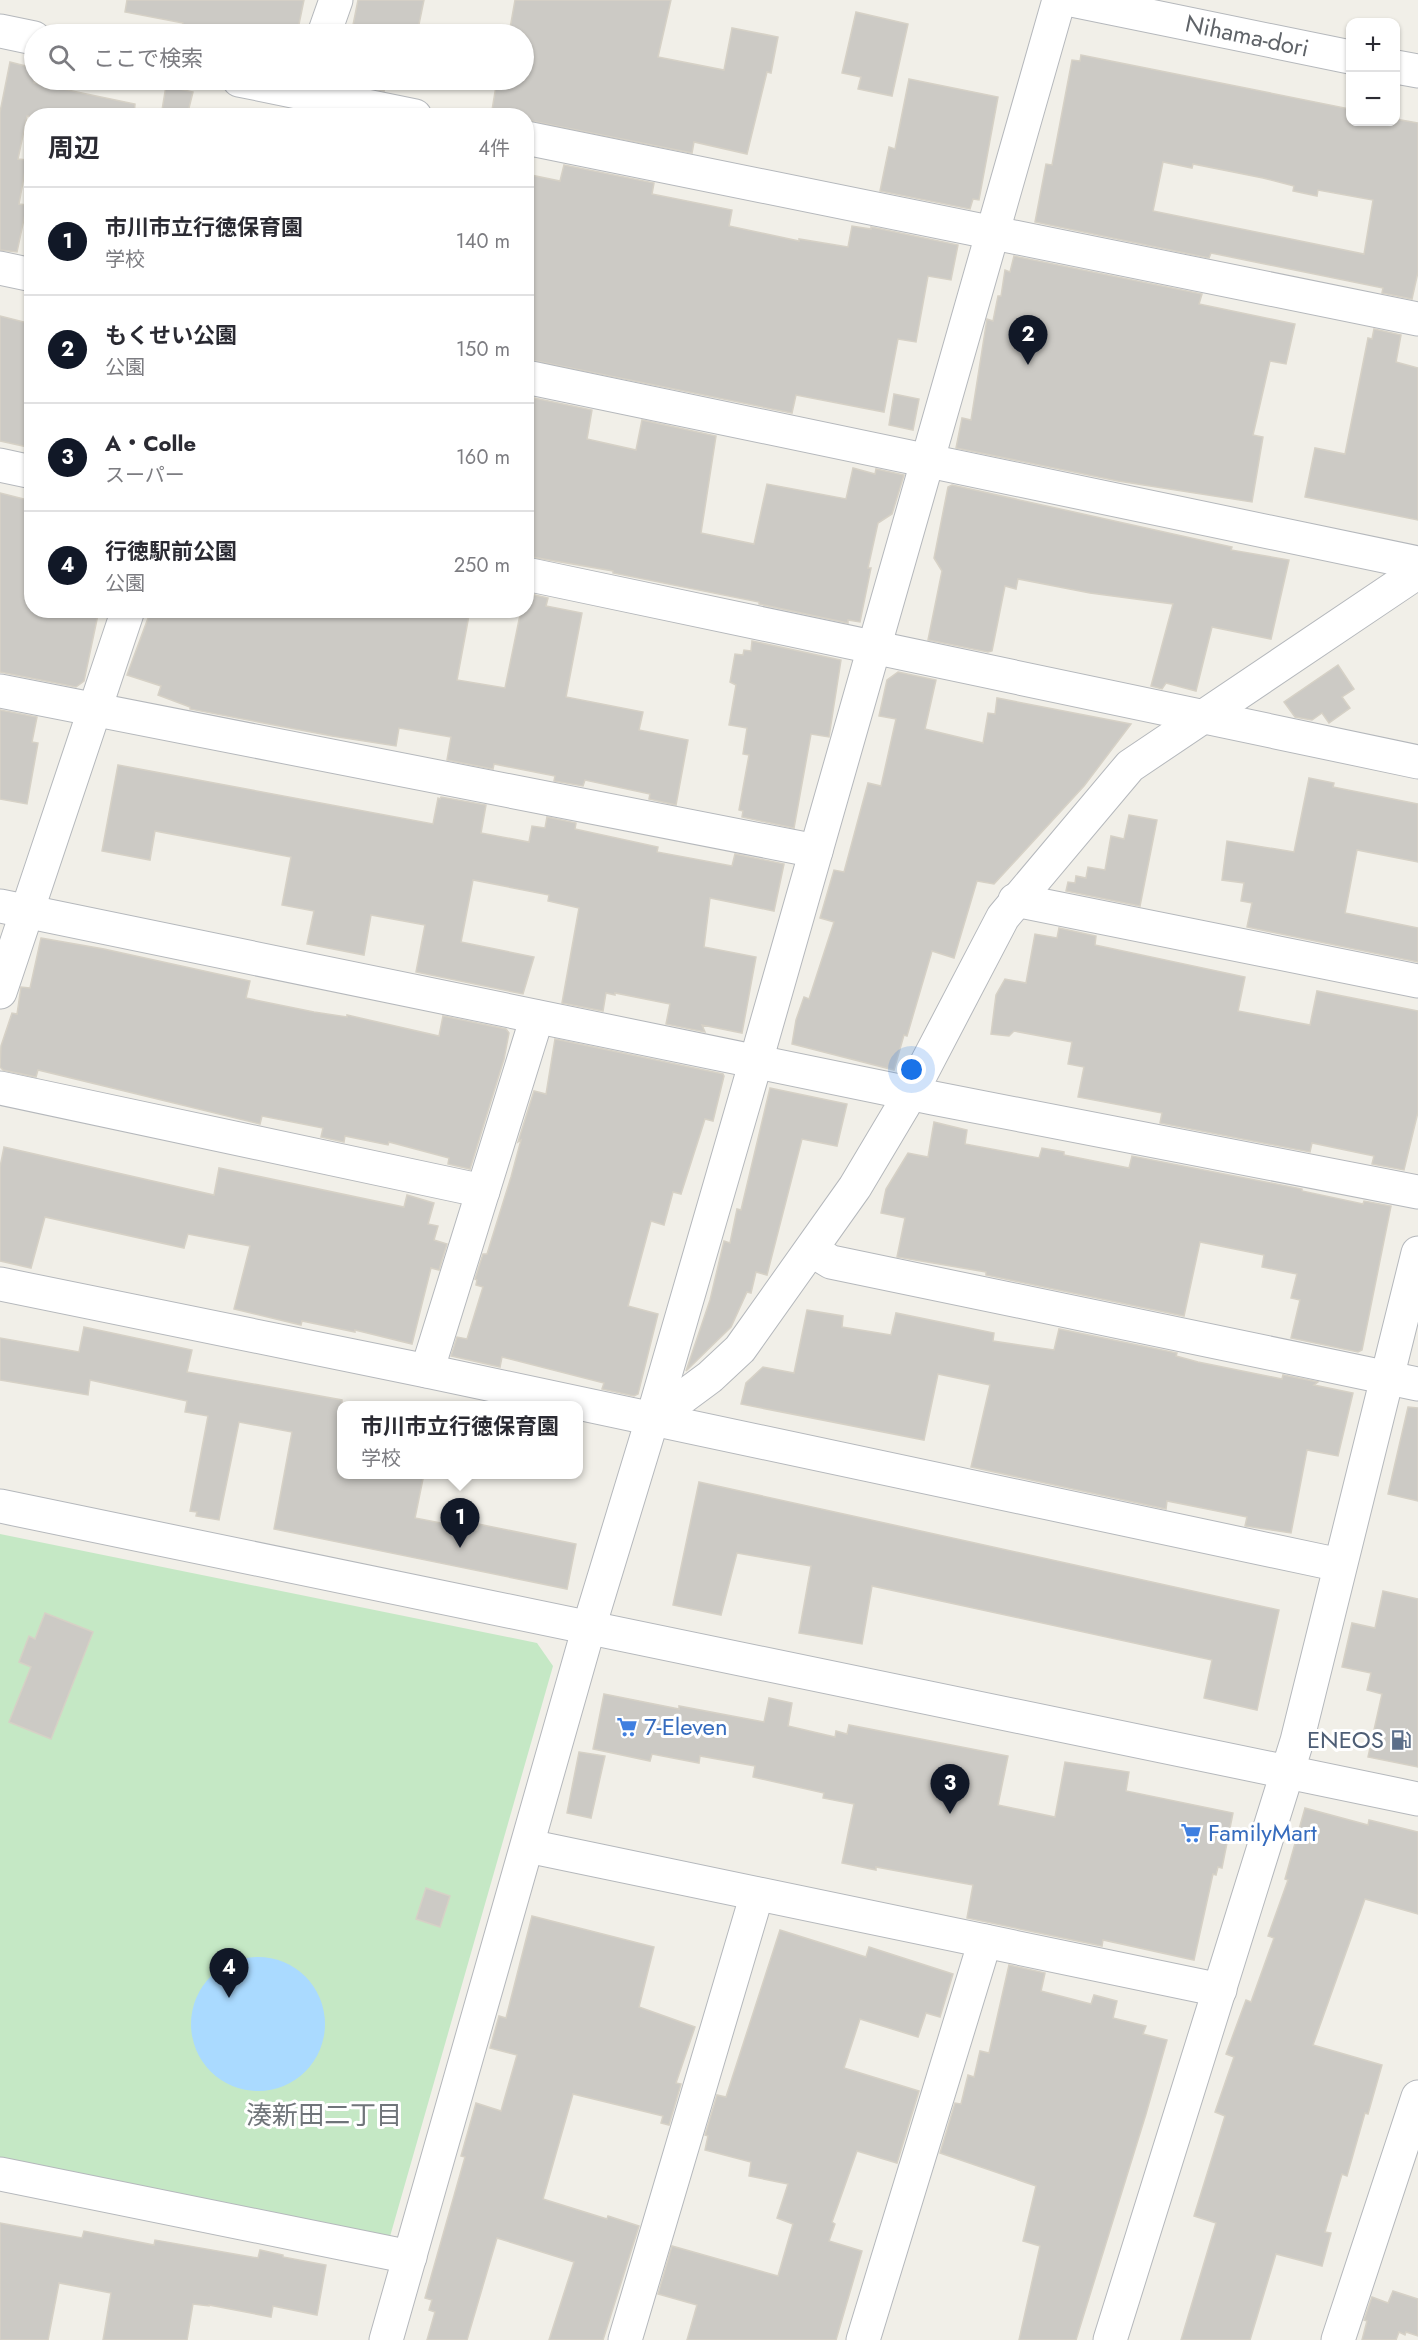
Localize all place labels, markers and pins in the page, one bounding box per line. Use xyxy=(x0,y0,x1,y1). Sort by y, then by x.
pin: 2 xyxy=(1008,316,1048,365)
pin: 1 xyxy=(440,1498,480,1548)
place label: 7-Eleven xyxy=(644,1709,728,1744)
supermarket icon: 7-Eleven xyxy=(615,1715,639,1739)
place label: ENEOS xyxy=(1307,1722,1384,1757)
fuel station icon: ENEOS xyxy=(1389,1728,1413,1752)
pin: 3 xyxy=(930,1764,970,1814)
place label: FamilyMart xyxy=(1208,1815,1317,1850)
supermarket icon: FamilyMart xyxy=(1179,1821,1203,1845)
pin: 4 xyxy=(210,1948,248,1998)

